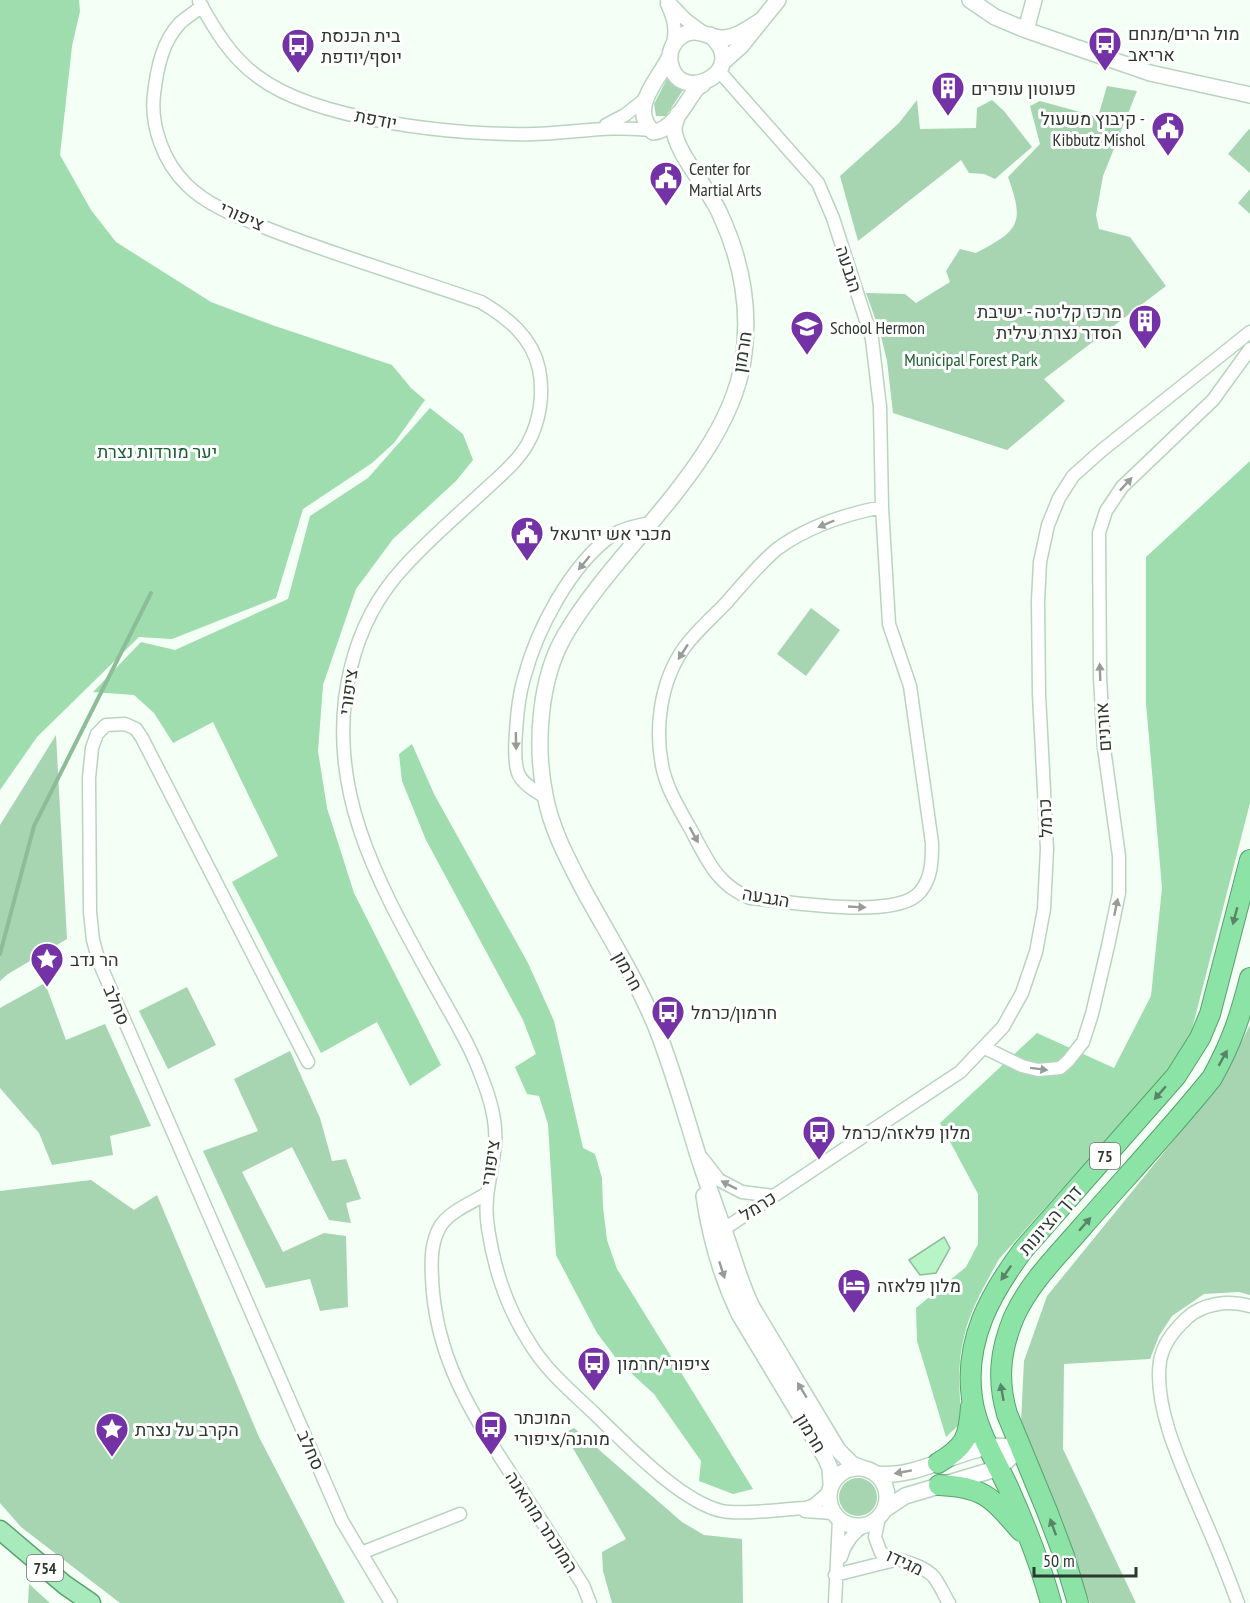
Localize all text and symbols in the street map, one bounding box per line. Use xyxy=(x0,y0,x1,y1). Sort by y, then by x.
place label: מול הרים/מנחם אריאב xyxy=(1128,22,1240,66)
place label: בית הכנסת יוסף/יודפת xyxy=(321,24,402,68)
bus stop icon: מול הרים/מנחם אריאב xyxy=(1087,25,1123,72)
bus stop icon: בית הכנסת יוסף/יודפת xyxy=(280,27,316,74)
building icon: פעוטון עופרים xyxy=(930,70,966,117)
place label: פעוטון עופרים xyxy=(971,77,1076,100)
street label: יודפת xyxy=(353,104,399,134)
place label: קיבוץ משעול - Kibbutz Mishol xyxy=(1041,107,1146,151)
public building icon: קיבוץ משעול - Kibbutz Mishol xyxy=(1150,110,1186,157)
place label: Center for Martial Arts xyxy=(689,157,762,201)
public building icon: Center for Martial Arts xyxy=(648,160,684,207)
street label: ציפורי xyxy=(216,196,268,236)
street label: הגבעה xyxy=(831,243,867,295)
place label: מרכז קליטה - ישיבת הסדר נצרת עילית xyxy=(977,300,1122,344)
building icon: מרכז קליטה - ישיבת הסדר נצרת עילית xyxy=(1127,303,1163,350)
school or university icon: School Hermon xyxy=(789,309,825,356)
place label: School Hermon xyxy=(830,316,925,339)
street label: חרמון xyxy=(727,330,757,374)
park label: Municipal Forest Park xyxy=(904,348,1038,371)
park label: יער מורדות נצרת xyxy=(97,440,217,463)
one-way arrow xyxy=(1118,478,1132,492)
public building icon: מכבי אש יזרעאל xyxy=(509,515,545,562)
one-way arrow xyxy=(817,520,835,529)
place label: מכבי אש יזרעאל xyxy=(550,522,671,545)
one-way arrow xyxy=(578,555,591,571)
one-way arrow xyxy=(677,644,688,660)
one-way arrow xyxy=(1095,662,1105,681)
street label: ציפורי xyxy=(333,667,363,716)
street label: אורנים xyxy=(1090,702,1116,752)
one-way arrow xyxy=(511,732,521,751)
street label: כרמל xyxy=(1032,798,1058,838)
one-way arrow xyxy=(689,827,699,844)
street label: הגבעה xyxy=(740,882,792,912)
one-way arrow xyxy=(1112,897,1121,916)
one-way arrow xyxy=(848,903,867,912)
one-way arrow xyxy=(1230,907,1240,925)
place icon: הר נדב xyxy=(29,941,65,988)
street label: חרמון xyxy=(608,947,648,995)
place label: הר נדב xyxy=(70,948,119,971)
street label: סחלב xyxy=(98,982,136,1028)
bus stop icon: חרמון/כרמל xyxy=(650,994,686,1041)
place label: חרמון/כרמל xyxy=(691,1001,777,1024)
one-way arrow xyxy=(1218,1049,1228,1066)
one-way arrow xyxy=(1029,1064,1048,1073)
one-way arrow xyxy=(1154,1085,1167,1100)
bus stop icon: מלון פלאזה/כרמל xyxy=(801,1114,837,1161)
place label: מלון פלאזה/כרמל xyxy=(842,1121,970,1144)
street label: ציפורי xyxy=(475,1138,505,1187)
road number: 75 xyxy=(1090,1143,1120,1169)
one-way arrow xyxy=(720,1180,737,1190)
street label: דרך הציונות xyxy=(1013,1180,1087,1260)
street label: כרמל xyxy=(735,1186,781,1226)
one-way arrow xyxy=(1078,1217,1091,1232)
one-way arrow xyxy=(717,1261,727,1279)
one-way arrow xyxy=(1000,1264,1012,1280)
hotel icon: מלון פלאזה xyxy=(836,1267,872,1314)
place label: מלון פלאזה xyxy=(877,1274,961,1297)
bus stop icon: ציפורי/חרמון xyxy=(576,1345,612,1392)
place label: ציפורי/חרמון xyxy=(617,1352,710,1375)
one-way arrow xyxy=(796,1382,807,1398)
one-way arrow xyxy=(997,1383,1006,1402)
place label: המוכתר מוהנה/ציפורי xyxy=(514,1406,610,1450)
bus stop icon: המוכתר מוהנה/ציפורי xyxy=(473,1409,509,1456)
street label: חרמון xyxy=(790,1409,832,1457)
place icon: הקרב על נצרת xyxy=(94,1411,130,1458)
place label: הקרב על נצרת xyxy=(135,1418,239,1441)
street label: סחלב xyxy=(292,1427,330,1473)
street label: המוכתר מוהאנה xyxy=(501,1467,583,1577)
one-way arrow xyxy=(893,1468,912,1477)
one-way arrow xyxy=(1048,1518,1058,1536)
scale bar xyxy=(1034,1540,1136,1578)
street label: מגידו xyxy=(883,1543,927,1581)
text: 50 m xyxy=(1043,1549,1075,1572)
road number: 754 xyxy=(27,1555,63,1581)

